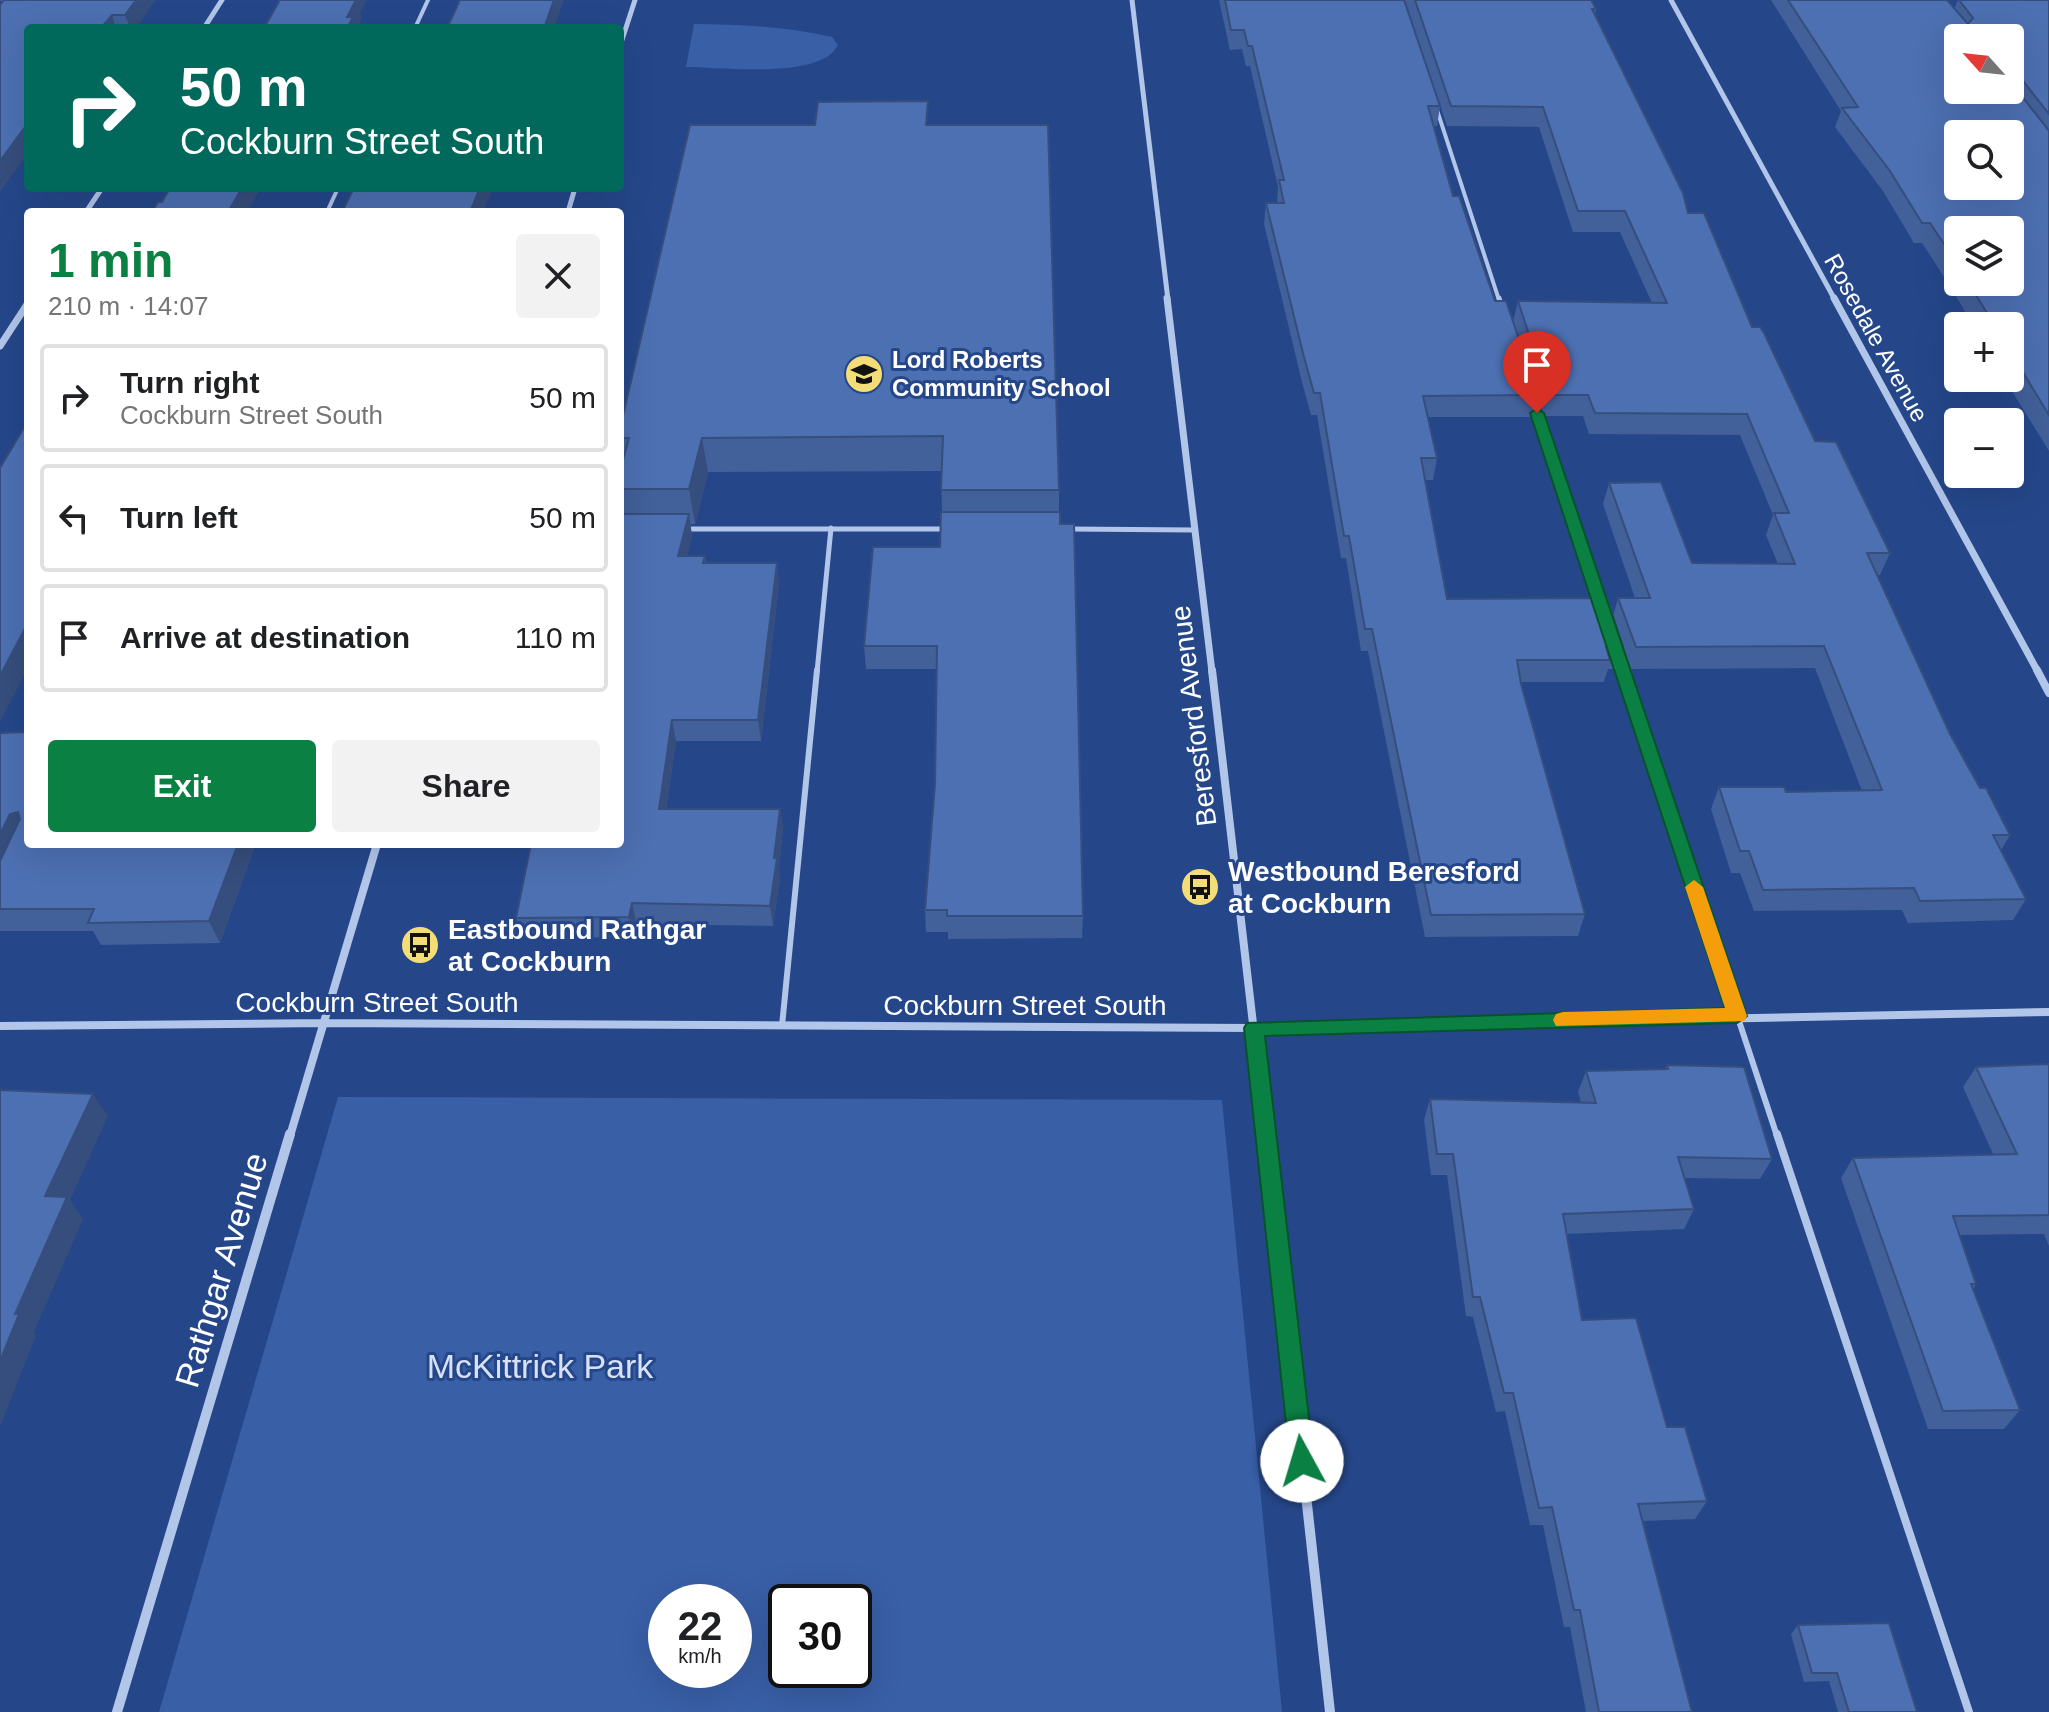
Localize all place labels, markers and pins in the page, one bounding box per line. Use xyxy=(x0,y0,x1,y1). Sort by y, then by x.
pin xyxy=(1503,331,1571,413)
place label: Lord Roberts Community School xyxy=(892,346,1111,401)
school or university icon: Lord Roberts Community School xyxy=(843,353,885,395)
place label: Westbound Beresford at Cockburn xyxy=(1228,856,1520,919)
bus stop icon: Westbound Beresford at Cockburn xyxy=(1179,866,1221,908)
place label: Eastbound Rathgar at Cockburn xyxy=(448,914,706,977)
bus stop icon: Eastbound Rathgar at Cockburn xyxy=(399,924,441,966)

